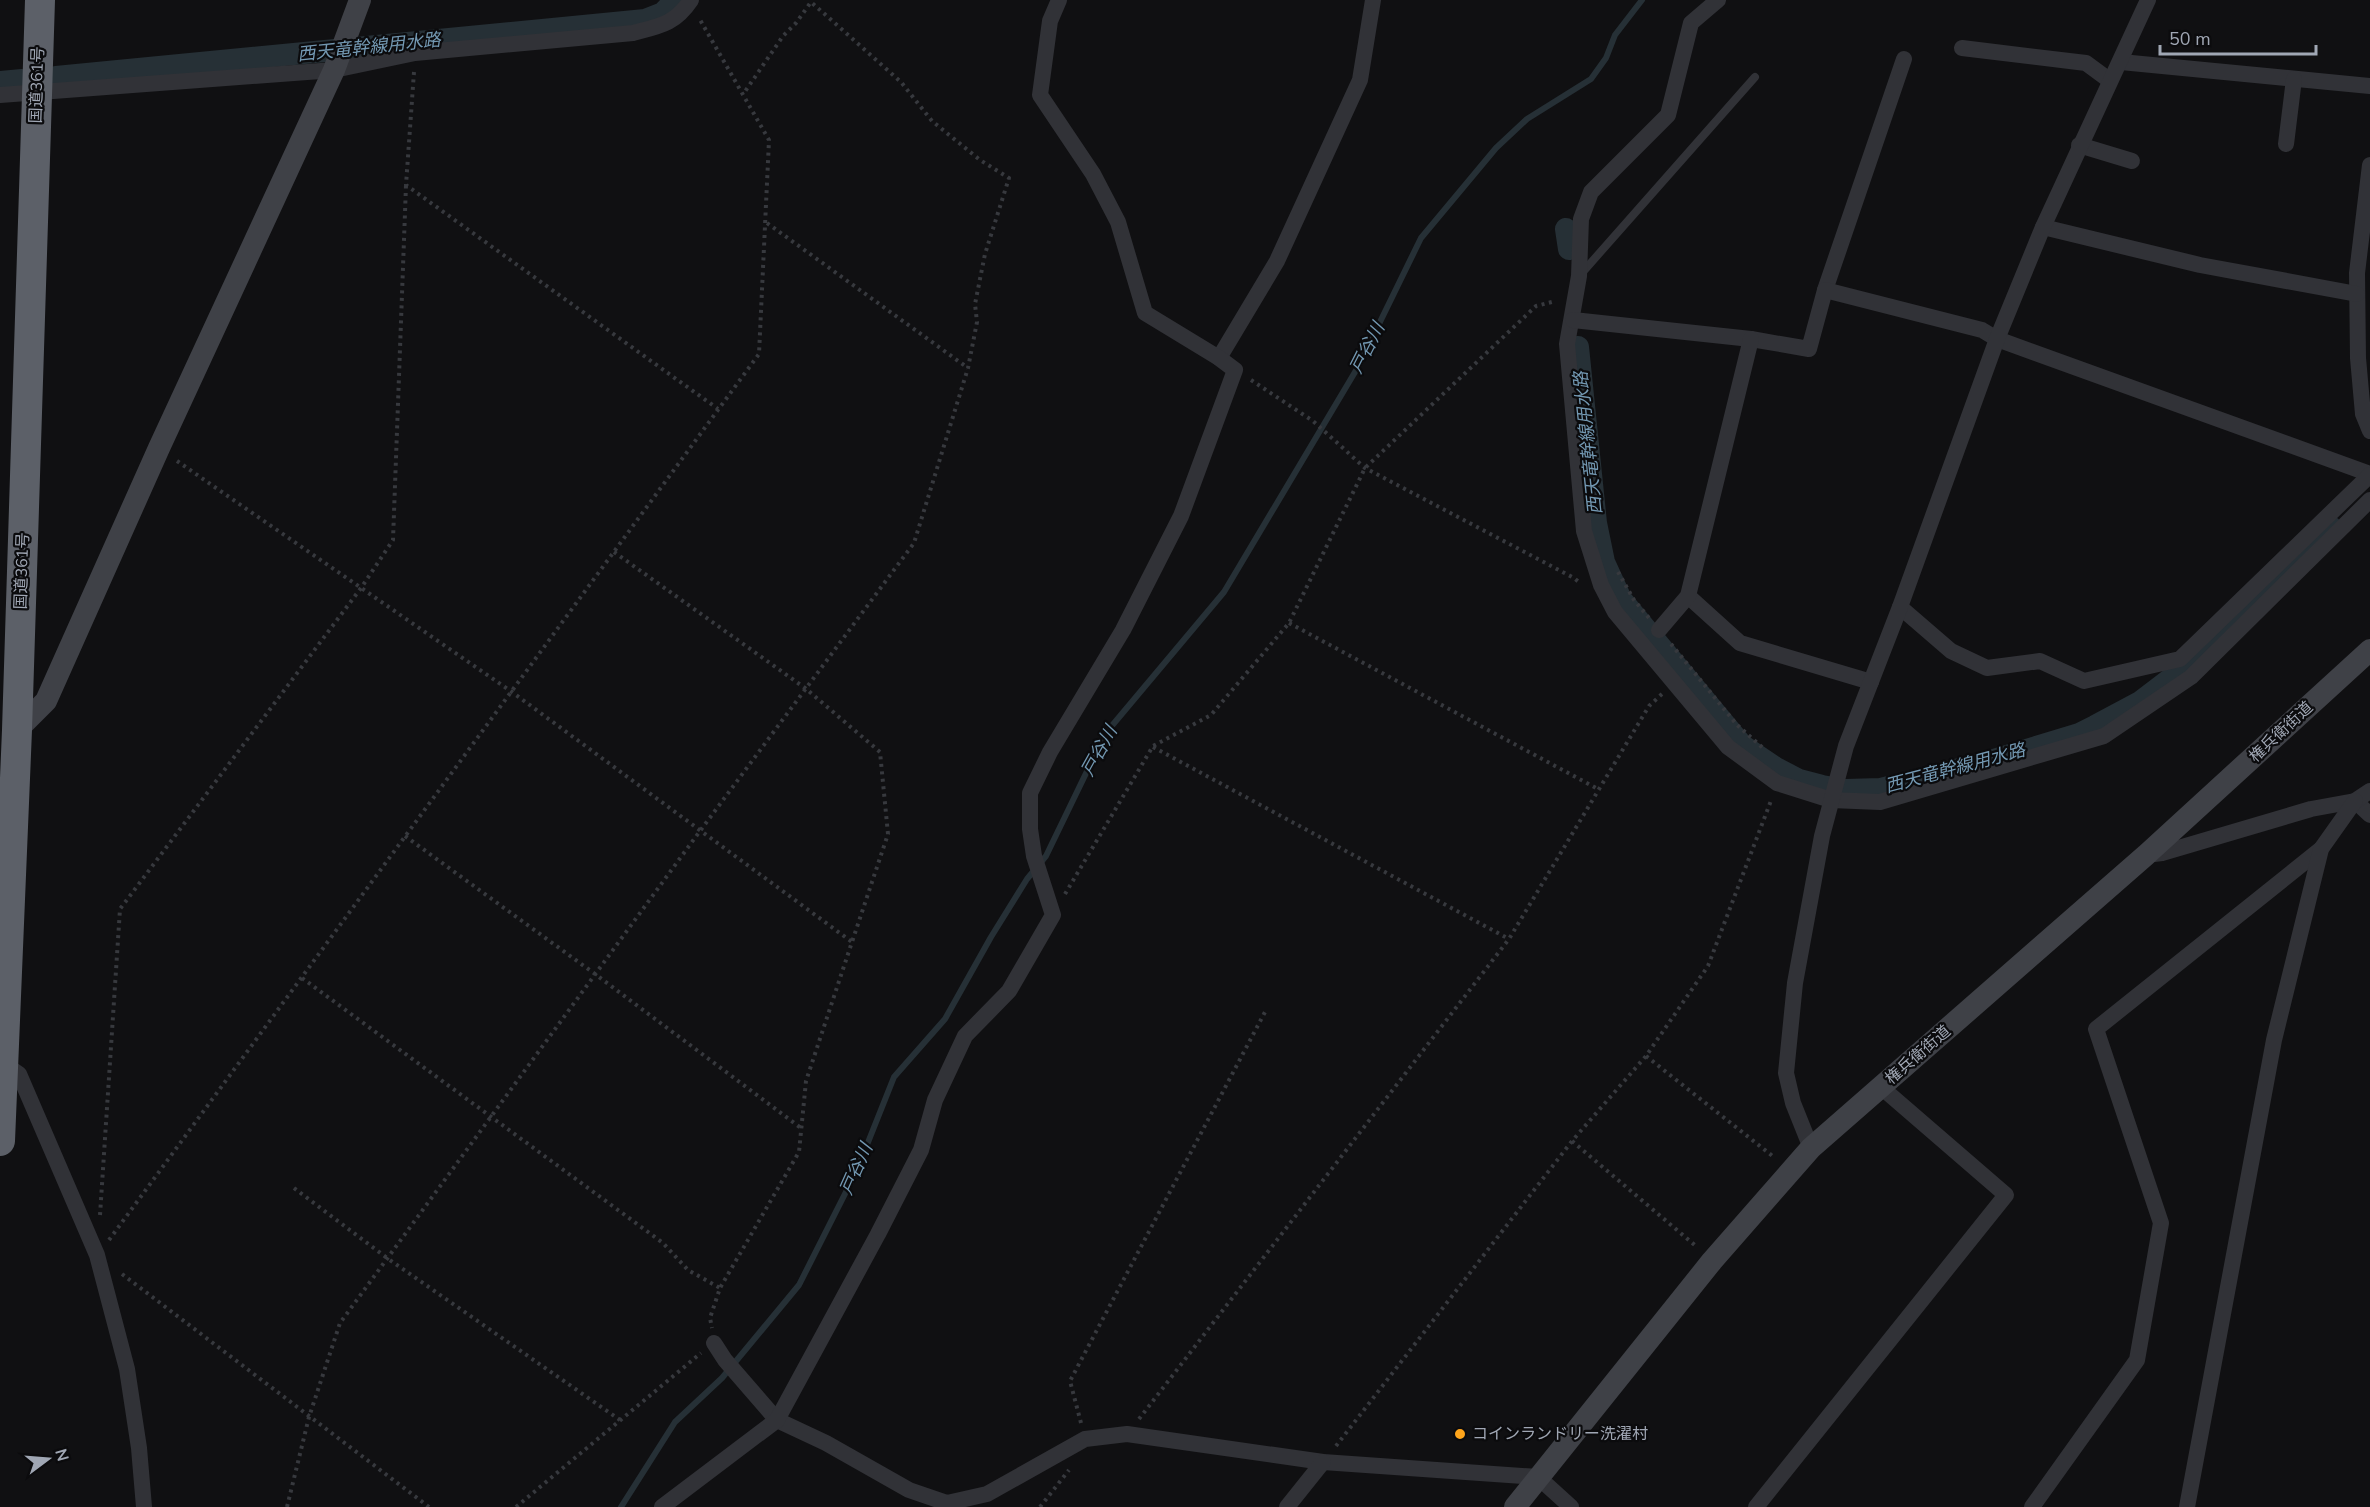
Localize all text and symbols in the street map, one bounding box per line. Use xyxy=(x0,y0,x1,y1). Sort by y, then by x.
scale bar xyxy=(2160,18,2316,56)
water label: 西天竜幹線用水路 xyxy=(296,27,444,66)
text: 50 m xyxy=(2169,27,2211,51)
street label: 国道361号 xyxy=(25,46,49,124)
water label: 戸谷川 xyxy=(1344,317,1391,378)
water label: 西天竜幹線用水路 xyxy=(1568,368,1607,516)
street label: 国道361号 xyxy=(10,532,34,610)
street label: 権兵衛街道 xyxy=(2244,697,2318,767)
water label: 戸谷川 xyxy=(1075,720,1124,780)
water label: 西天竜幹線用水路 xyxy=(1882,737,2030,798)
street label: 権兵衛街道 xyxy=(1881,1020,1955,1090)
water label: 戸谷川 xyxy=(834,1138,879,1199)
place label: コインランドリー洗濯村 xyxy=(1472,1423,1648,1445)
marker: コインランドリー洗濯村 xyxy=(1453,1427,1467,1441)
north arrow xyxy=(18,1429,78,1489)
text: N xyxy=(49,1446,74,1464)

